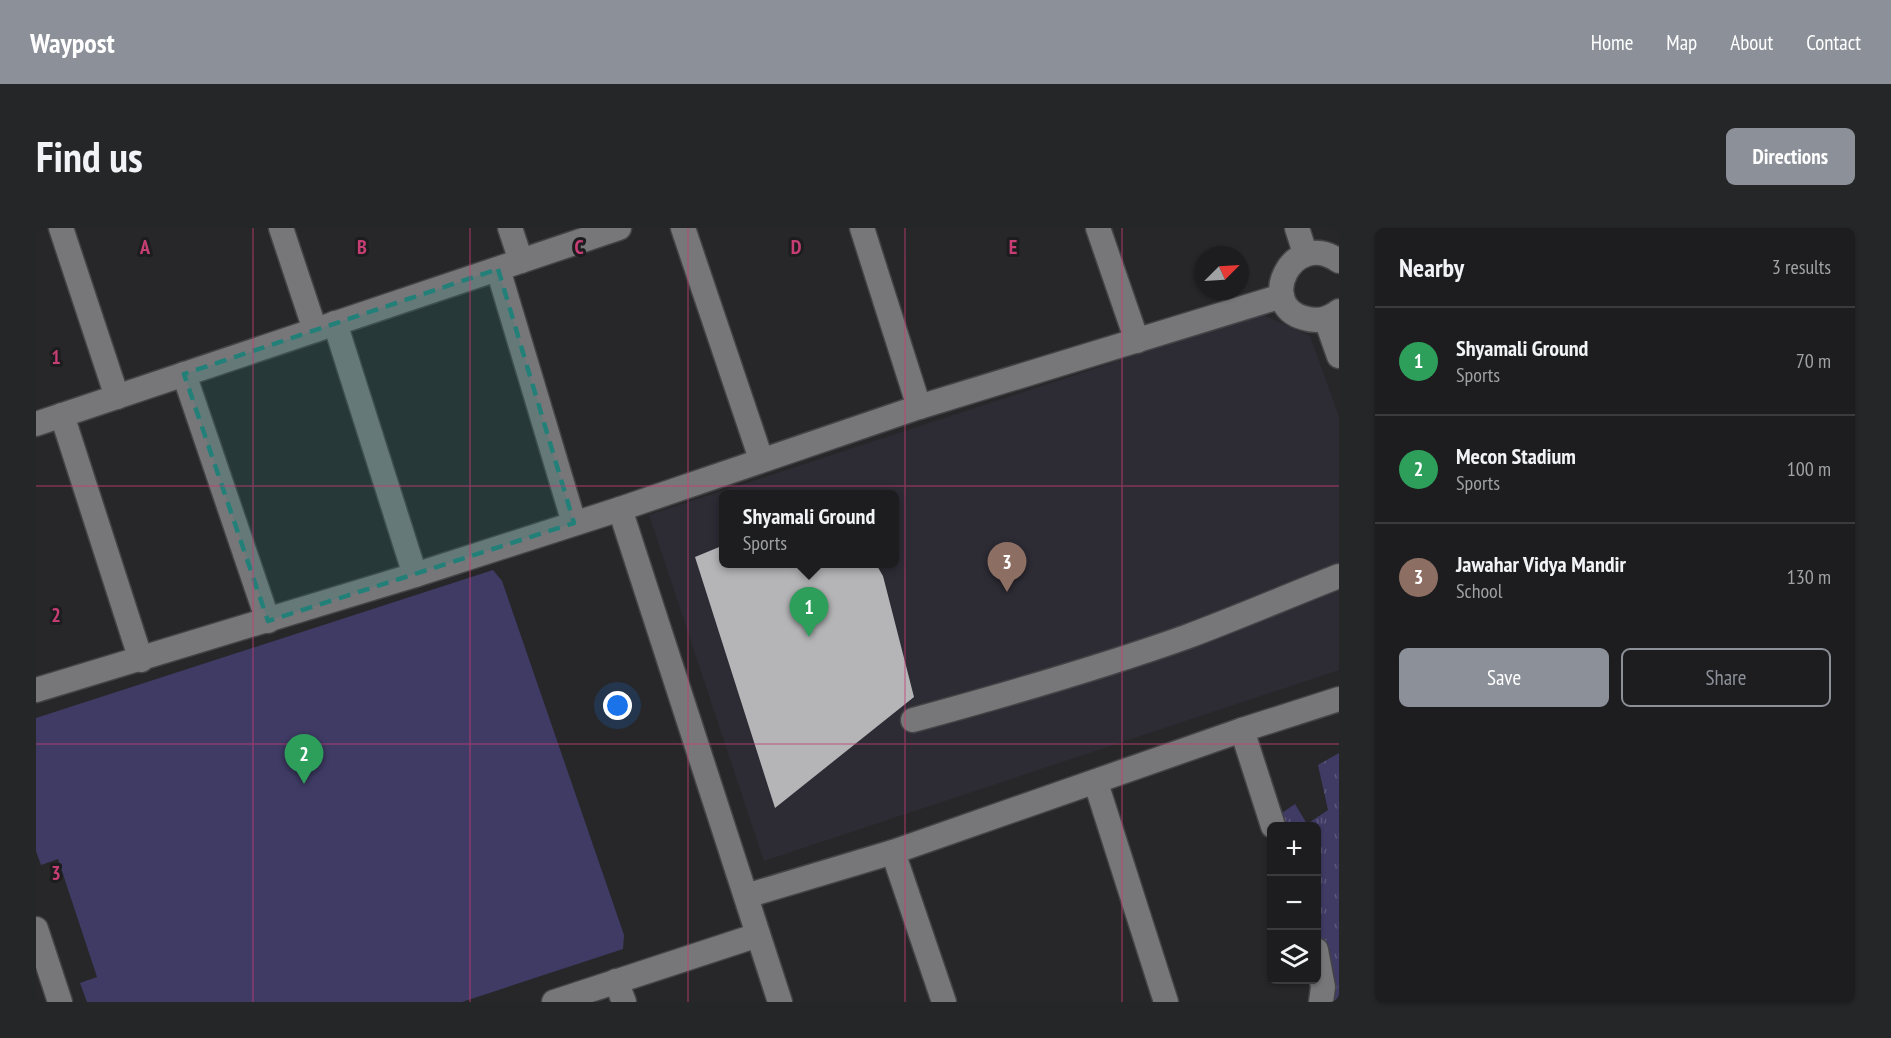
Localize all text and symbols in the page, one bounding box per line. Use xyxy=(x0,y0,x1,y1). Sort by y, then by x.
text: Waypost xyxy=(30,24,115,61)
text: Home xyxy=(1591,29,1633,56)
text: Map xyxy=(1666,29,1697,56)
text: About xyxy=(1730,29,1773,56)
text: Contact xyxy=(1806,29,1861,56)
button: Directions xyxy=(1726,128,1855,185)
text: Find us xyxy=(36,129,143,184)
text: A xyxy=(139,234,151,260)
text: B xyxy=(357,234,367,260)
text: C xyxy=(574,234,584,260)
text: D xyxy=(791,234,802,260)
text: E xyxy=(1009,234,1017,260)
north arrow xyxy=(1195,246,1249,300)
text: Nearby xyxy=(1399,251,1464,284)
text: 3 results xyxy=(1772,254,1831,280)
text: Shyamali Ground xyxy=(1456,334,1588,362)
text: 1 xyxy=(51,344,61,370)
text: 1 xyxy=(1414,348,1423,374)
text: 70 m xyxy=(1796,348,1831,374)
text: Sports xyxy=(1456,362,1500,388)
text: Mecon Stadium xyxy=(1456,442,1576,470)
text: 2 xyxy=(1414,456,1423,482)
text: 100 m xyxy=(1787,456,1831,482)
text: Sports xyxy=(1456,470,1500,496)
popup xyxy=(719,490,899,568)
text: Shyamali Ground xyxy=(743,502,875,530)
text: Sports xyxy=(743,530,787,556)
pin: 3 xyxy=(988,542,1026,592)
text: Jawahar Vidya Mandir xyxy=(1456,550,1626,578)
text: 3 xyxy=(1414,564,1423,590)
text: 130 m xyxy=(1787,564,1831,590)
text: School xyxy=(1456,578,1502,604)
pin: 1 xyxy=(790,588,828,637)
text: 2 xyxy=(51,602,61,628)
button: Save xyxy=(1399,648,1609,707)
button: Share xyxy=(1621,648,1831,707)
your location xyxy=(603,691,632,720)
pin: 2 xyxy=(284,734,324,784)
map controls xyxy=(1267,822,1321,984)
button: + xyxy=(1267,822,1321,876)
text: 3 xyxy=(51,860,61,886)
button: − xyxy=(1267,876,1321,930)
button: layers xyxy=(1267,930,1321,984)

